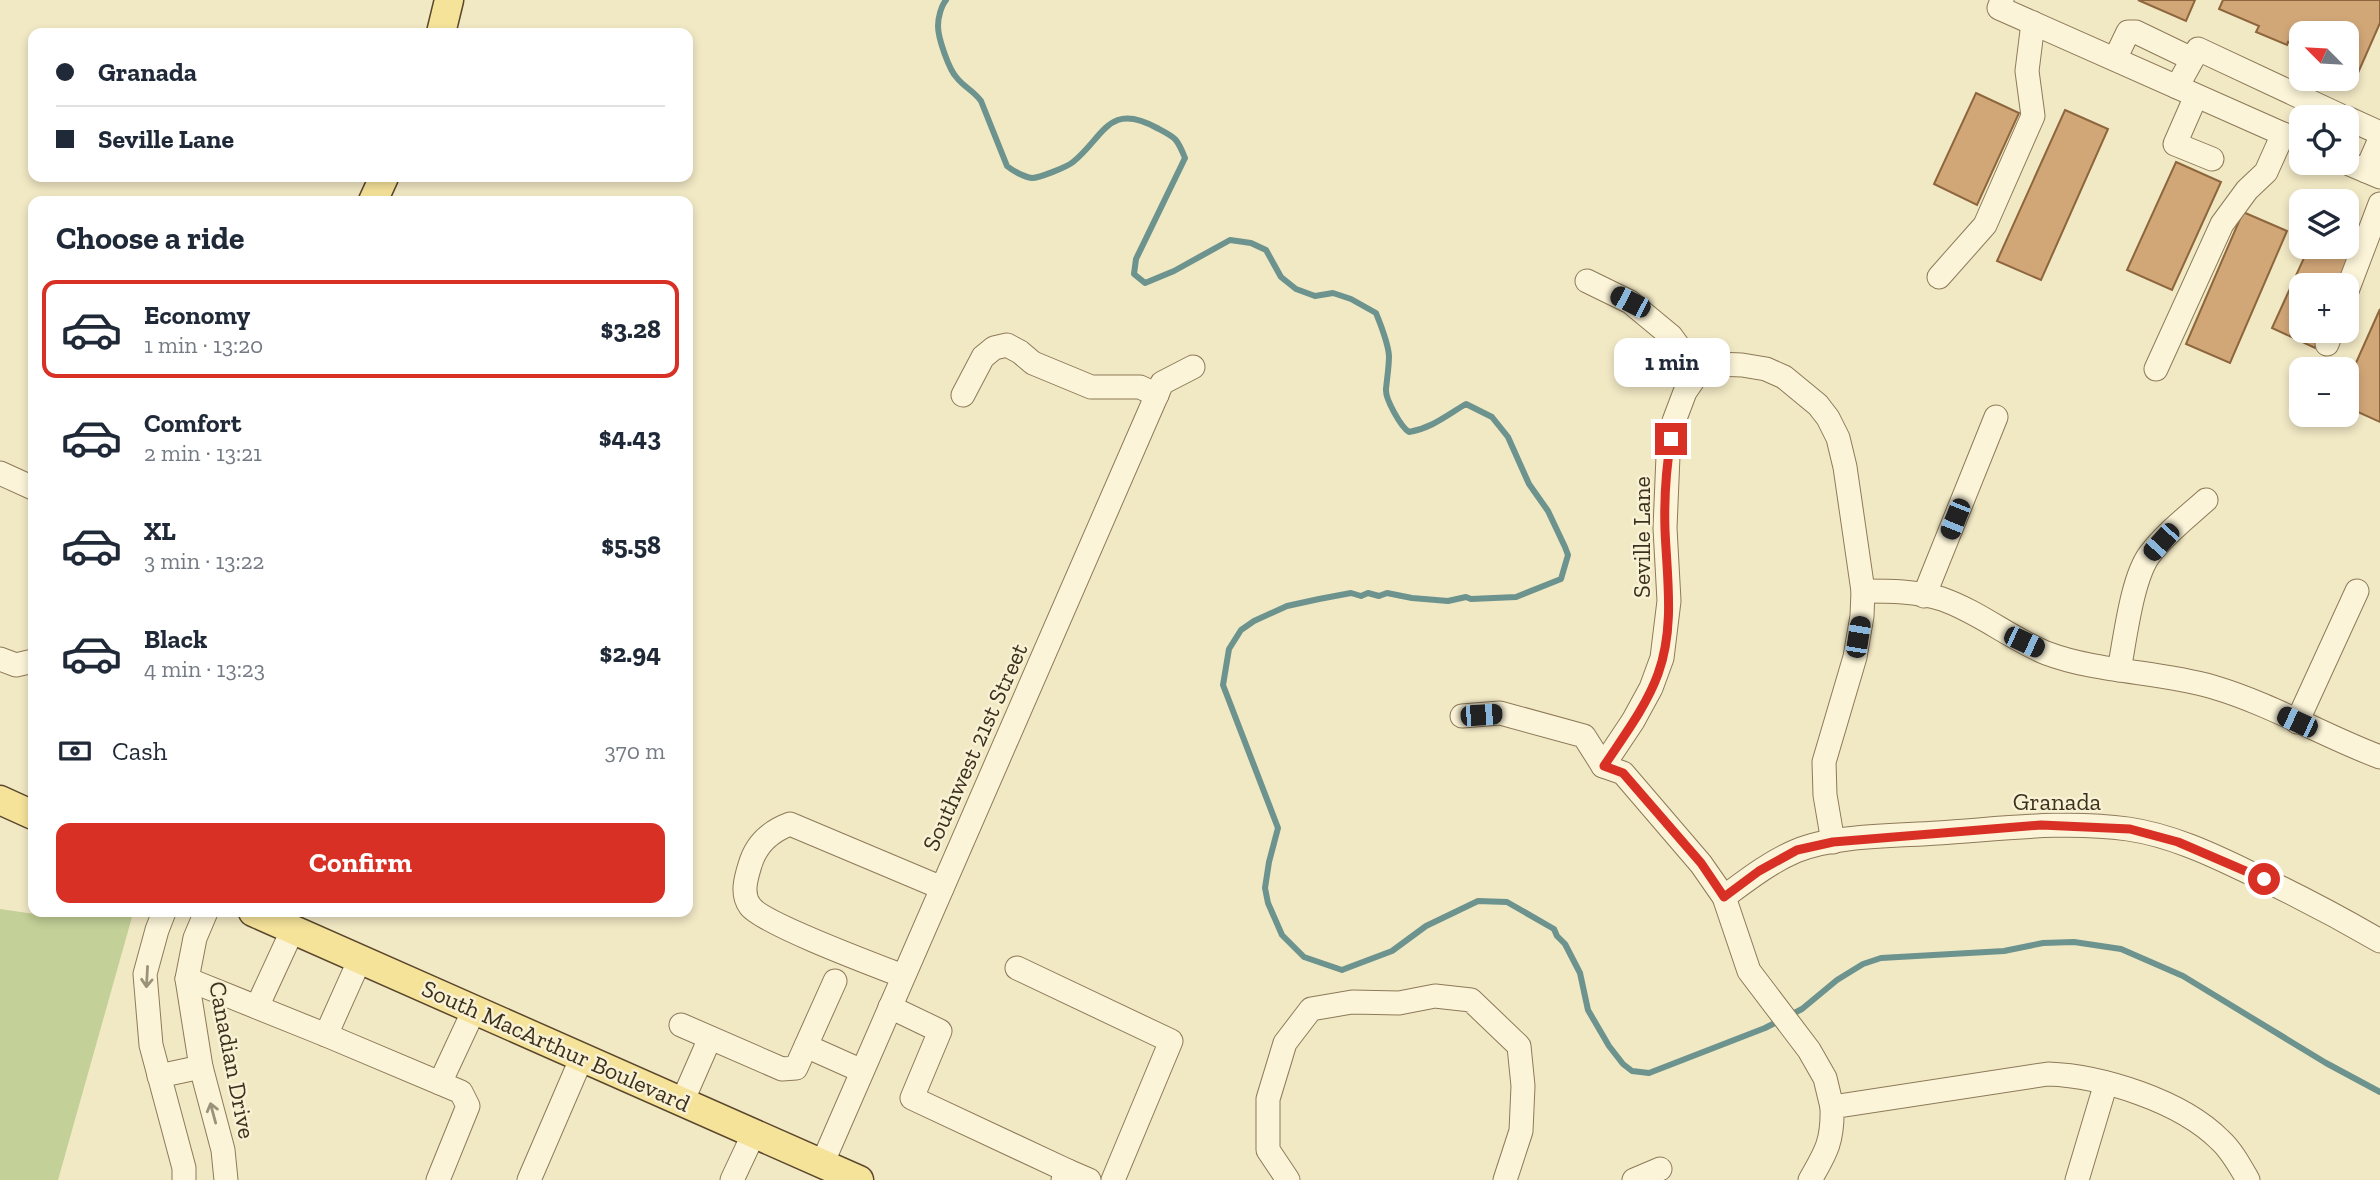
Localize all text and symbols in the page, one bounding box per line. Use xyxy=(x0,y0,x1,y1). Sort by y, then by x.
north arrow xyxy=(2289,21,2359,91)
map controls xyxy=(2289,21,2359,427)
text: Granada xyxy=(98,56,197,88)
button: locate xyxy=(2289,105,2359,175)
text: Seville Lane xyxy=(98,123,234,155)
button: layers xyxy=(2289,189,2359,259)
text: Choose a ride xyxy=(56,219,244,257)
button: + xyxy=(2289,273,2359,343)
car xyxy=(1607,283,1654,321)
icon: car xyxy=(60,298,123,361)
text: Economy xyxy=(144,299,250,331)
text: $3.28 xyxy=(600,313,661,345)
text: 1 min · 13:20 xyxy=(144,331,263,359)
callout: 1 min xyxy=(1613,338,1729,386)
text: 1 min xyxy=(1645,348,1699,376)
button: − xyxy=(2289,357,2359,427)
icon: car xyxy=(60,406,123,469)
text: Comfort xyxy=(144,407,241,439)
text: $4.43 xyxy=(599,421,661,453)
route end xyxy=(1655,423,1687,455)
text: 2 min · 13:21 xyxy=(144,439,262,467)
street label: Seville Lane xyxy=(1627,476,1656,598)
car xyxy=(1938,496,1973,542)
icon: car xyxy=(60,514,123,577)
text: XL xyxy=(144,515,176,547)
car xyxy=(2140,519,2183,565)
text: $5.58 xyxy=(601,529,661,561)
text: 3 min · 13:22 xyxy=(144,547,264,575)
car xyxy=(1845,615,1872,659)
icon: car xyxy=(60,622,123,685)
text: Black xyxy=(144,623,207,655)
car xyxy=(2001,624,2048,660)
text: $2.94 xyxy=(600,637,661,669)
street label: Southwest 21st Street xyxy=(916,638,1033,855)
text: 4 min · 13:23 xyxy=(144,655,265,683)
car xyxy=(1460,703,1503,727)
car xyxy=(2274,704,2321,740)
icon: cash xyxy=(56,732,94,770)
text: Cash xyxy=(112,735,167,767)
text: 370 m xyxy=(605,737,665,765)
street label: Granada xyxy=(2013,787,2102,816)
button: Confirm xyxy=(56,823,665,903)
route start xyxy=(2248,863,2280,895)
one-way arrow xyxy=(140,965,153,988)
street label: South MacArthur Boulevard xyxy=(418,973,695,1118)
street label: Canadian Drive xyxy=(203,979,262,1141)
one-way arrow xyxy=(206,1102,219,1125)

